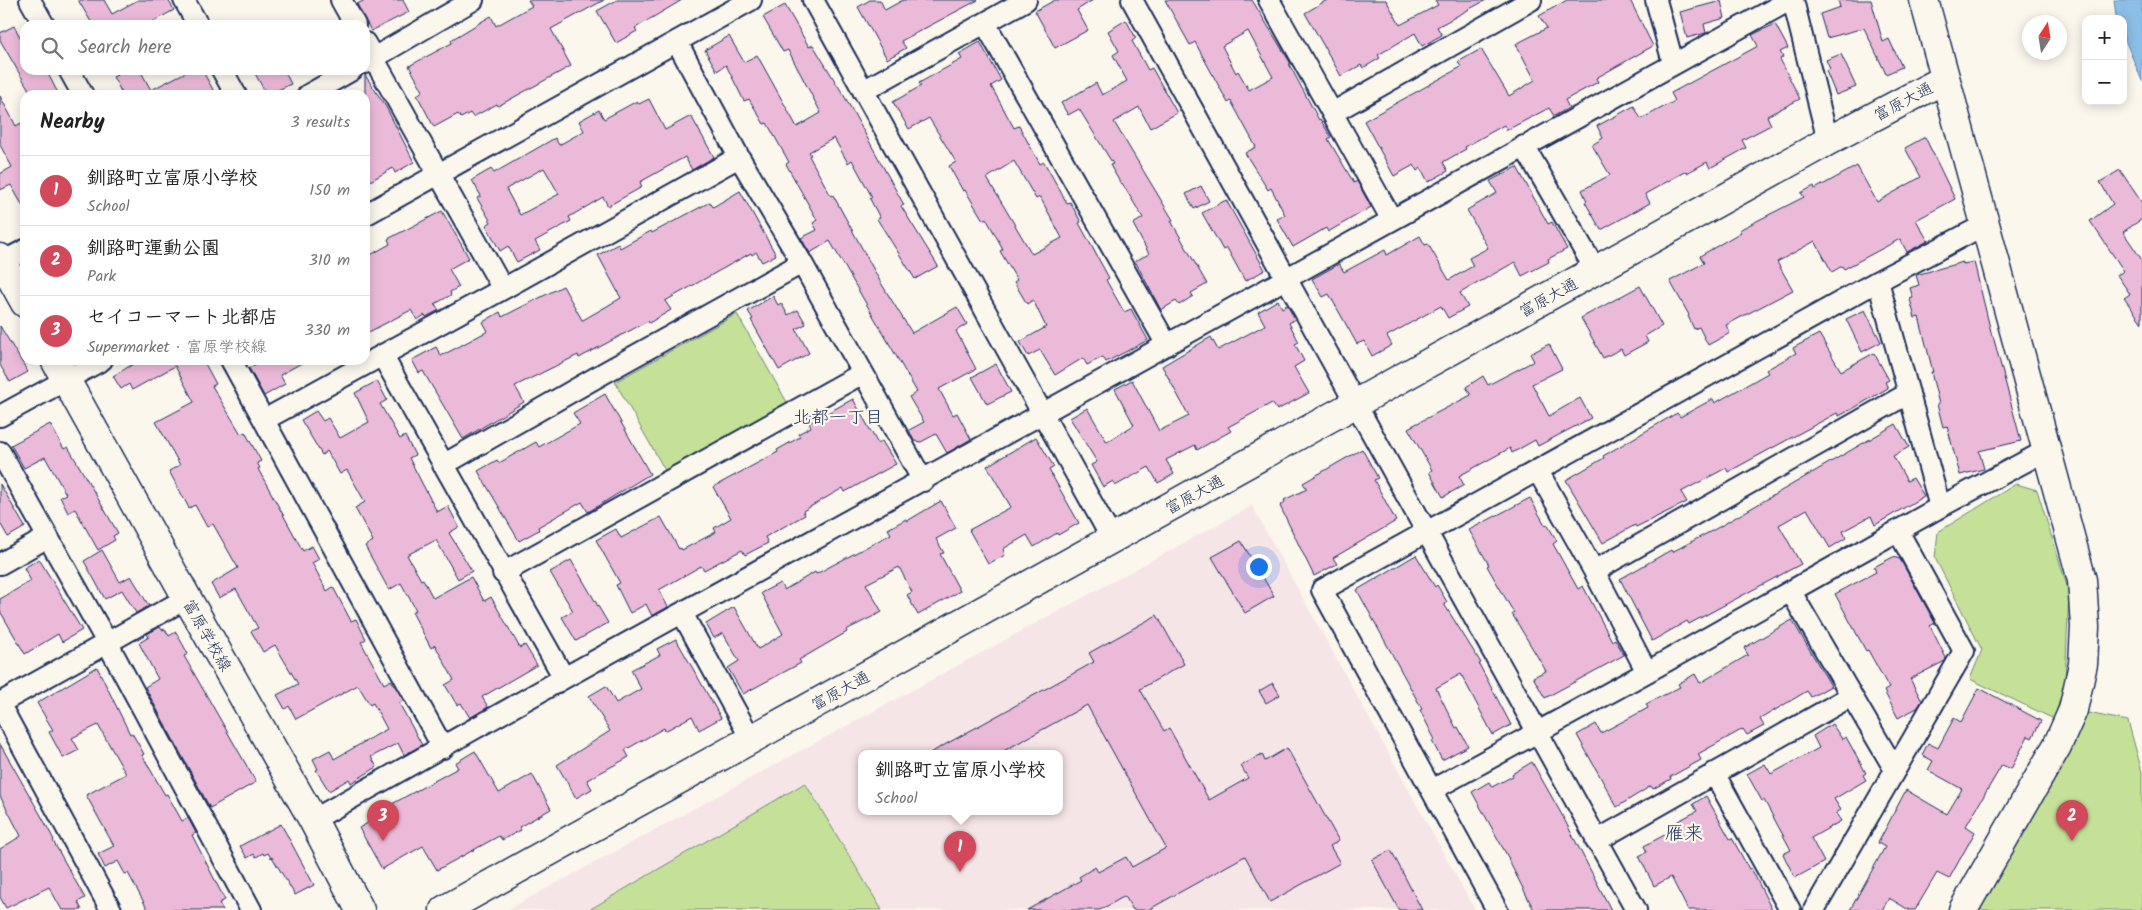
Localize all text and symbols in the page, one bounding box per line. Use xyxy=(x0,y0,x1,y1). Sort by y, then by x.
north arrow xyxy=(2022,15,2067,60)
map controls xyxy=(2082,15,2127,105)
button: + xyxy=(2082,15,2127,60)
search box xyxy=(20,20,370,75)
text: Search here xyxy=(78,33,172,63)
icon: search xyxy=(38,34,66,62)
button: − xyxy=(2082,60,2127,105)
street label: 富原大通 xyxy=(1870,76,1938,128)
text: Nearby xyxy=(40,106,105,139)
text: 3 results xyxy=(291,110,350,135)
text: 釧路町立富原小学校 xyxy=(87,164,258,194)
text: 1 xyxy=(54,178,58,203)
text: 150 m xyxy=(309,178,350,203)
text: School xyxy=(87,194,130,219)
text: 釧路町運動公園 xyxy=(87,234,220,264)
text: 2 xyxy=(51,248,61,273)
text: 310 m xyxy=(309,248,350,273)
text: Park xyxy=(87,264,116,289)
street label: 富原大通 xyxy=(1515,272,1583,325)
text: セイコーマート北都店 xyxy=(87,303,278,333)
text: 3 xyxy=(52,318,60,343)
text: 330 m xyxy=(305,318,350,343)
text: Supermarket · 富原学校線 xyxy=(87,335,266,360)
district label: 北都一丁目 xyxy=(793,404,883,433)
street label: 富原大通 xyxy=(1161,469,1229,522)
your location xyxy=(1246,554,1272,580)
street label: 富原学校線 xyxy=(176,595,238,677)
street label: 富原大通 xyxy=(807,665,875,718)
popup xyxy=(858,750,1063,815)
text: 釧路町立富原小学校 xyxy=(875,756,1046,786)
text: School xyxy=(875,786,918,811)
pin: 3 xyxy=(367,800,399,841)
pin: 2 xyxy=(2056,800,2088,841)
district label: 雁来 xyxy=(1665,819,1703,849)
pin: 1 xyxy=(944,831,976,872)

